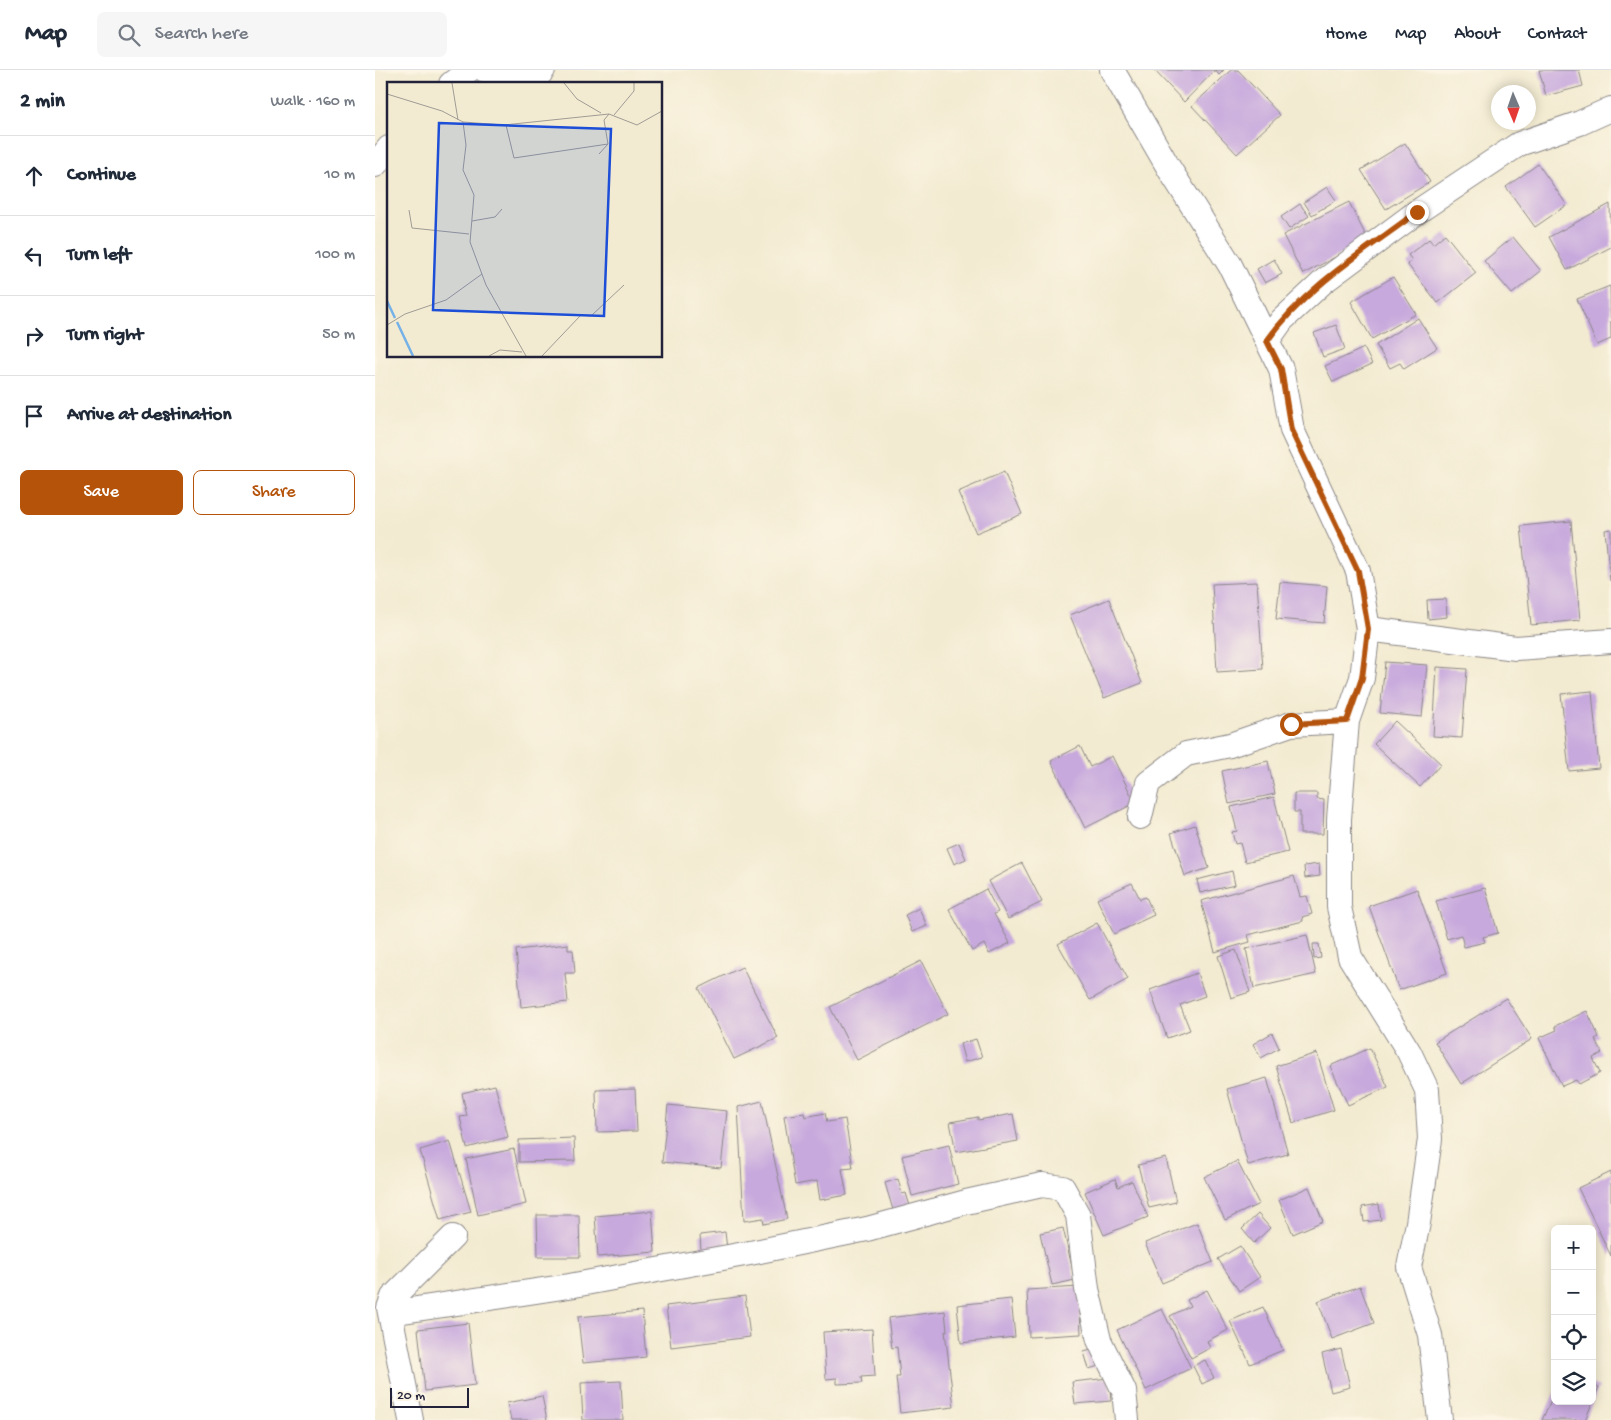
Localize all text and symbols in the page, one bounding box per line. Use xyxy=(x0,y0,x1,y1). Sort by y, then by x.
search box xyxy=(97,12,447,57)
text: Map xyxy=(25,20,67,49)
icon: search xyxy=(115,21,143,49)
text: Search here xyxy=(155,23,248,46)
text: Home xyxy=(1325,24,1367,45)
text: Map xyxy=(1395,24,1426,45)
text: About xyxy=(1454,24,1500,45)
text: Contact xyxy=(1528,24,1586,45)
inset map xyxy=(387,82,663,358)
north arrow xyxy=(1491,85,1536,130)
text: 2 min xyxy=(20,90,65,115)
text: Walk · 160 m xyxy=(270,93,355,112)
icon: ahead xyxy=(20,162,48,190)
text: Continue xyxy=(67,164,136,187)
text: 10 m xyxy=(324,166,355,185)
route end xyxy=(1406,201,1429,224)
icon: left xyxy=(20,242,48,270)
text: Turn left xyxy=(67,244,131,267)
text: 100 m xyxy=(315,246,355,265)
icon: right xyxy=(20,322,48,350)
text: Turn right xyxy=(67,324,143,347)
text: 50 m xyxy=(322,326,355,345)
icon: arrive xyxy=(20,402,48,430)
text: Arrive at destination xyxy=(67,404,231,427)
button: Save xyxy=(20,470,183,515)
button: Share xyxy=(193,470,355,515)
route start xyxy=(1280,713,1303,736)
map controls xyxy=(1551,1225,1596,1405)
button: + xyxy=(1551,1225,1596,1270)
button: − xyxy=(1551,1270,1596,1315)
button: locate xyxy=(1551,1315,1596,1360)
button: layers xyxy=(1551,1360,1596,1405)
scale bar xyxy=(390,1385,469,1408)
text: 20 m xyxy=(397,1388,425,1405)

